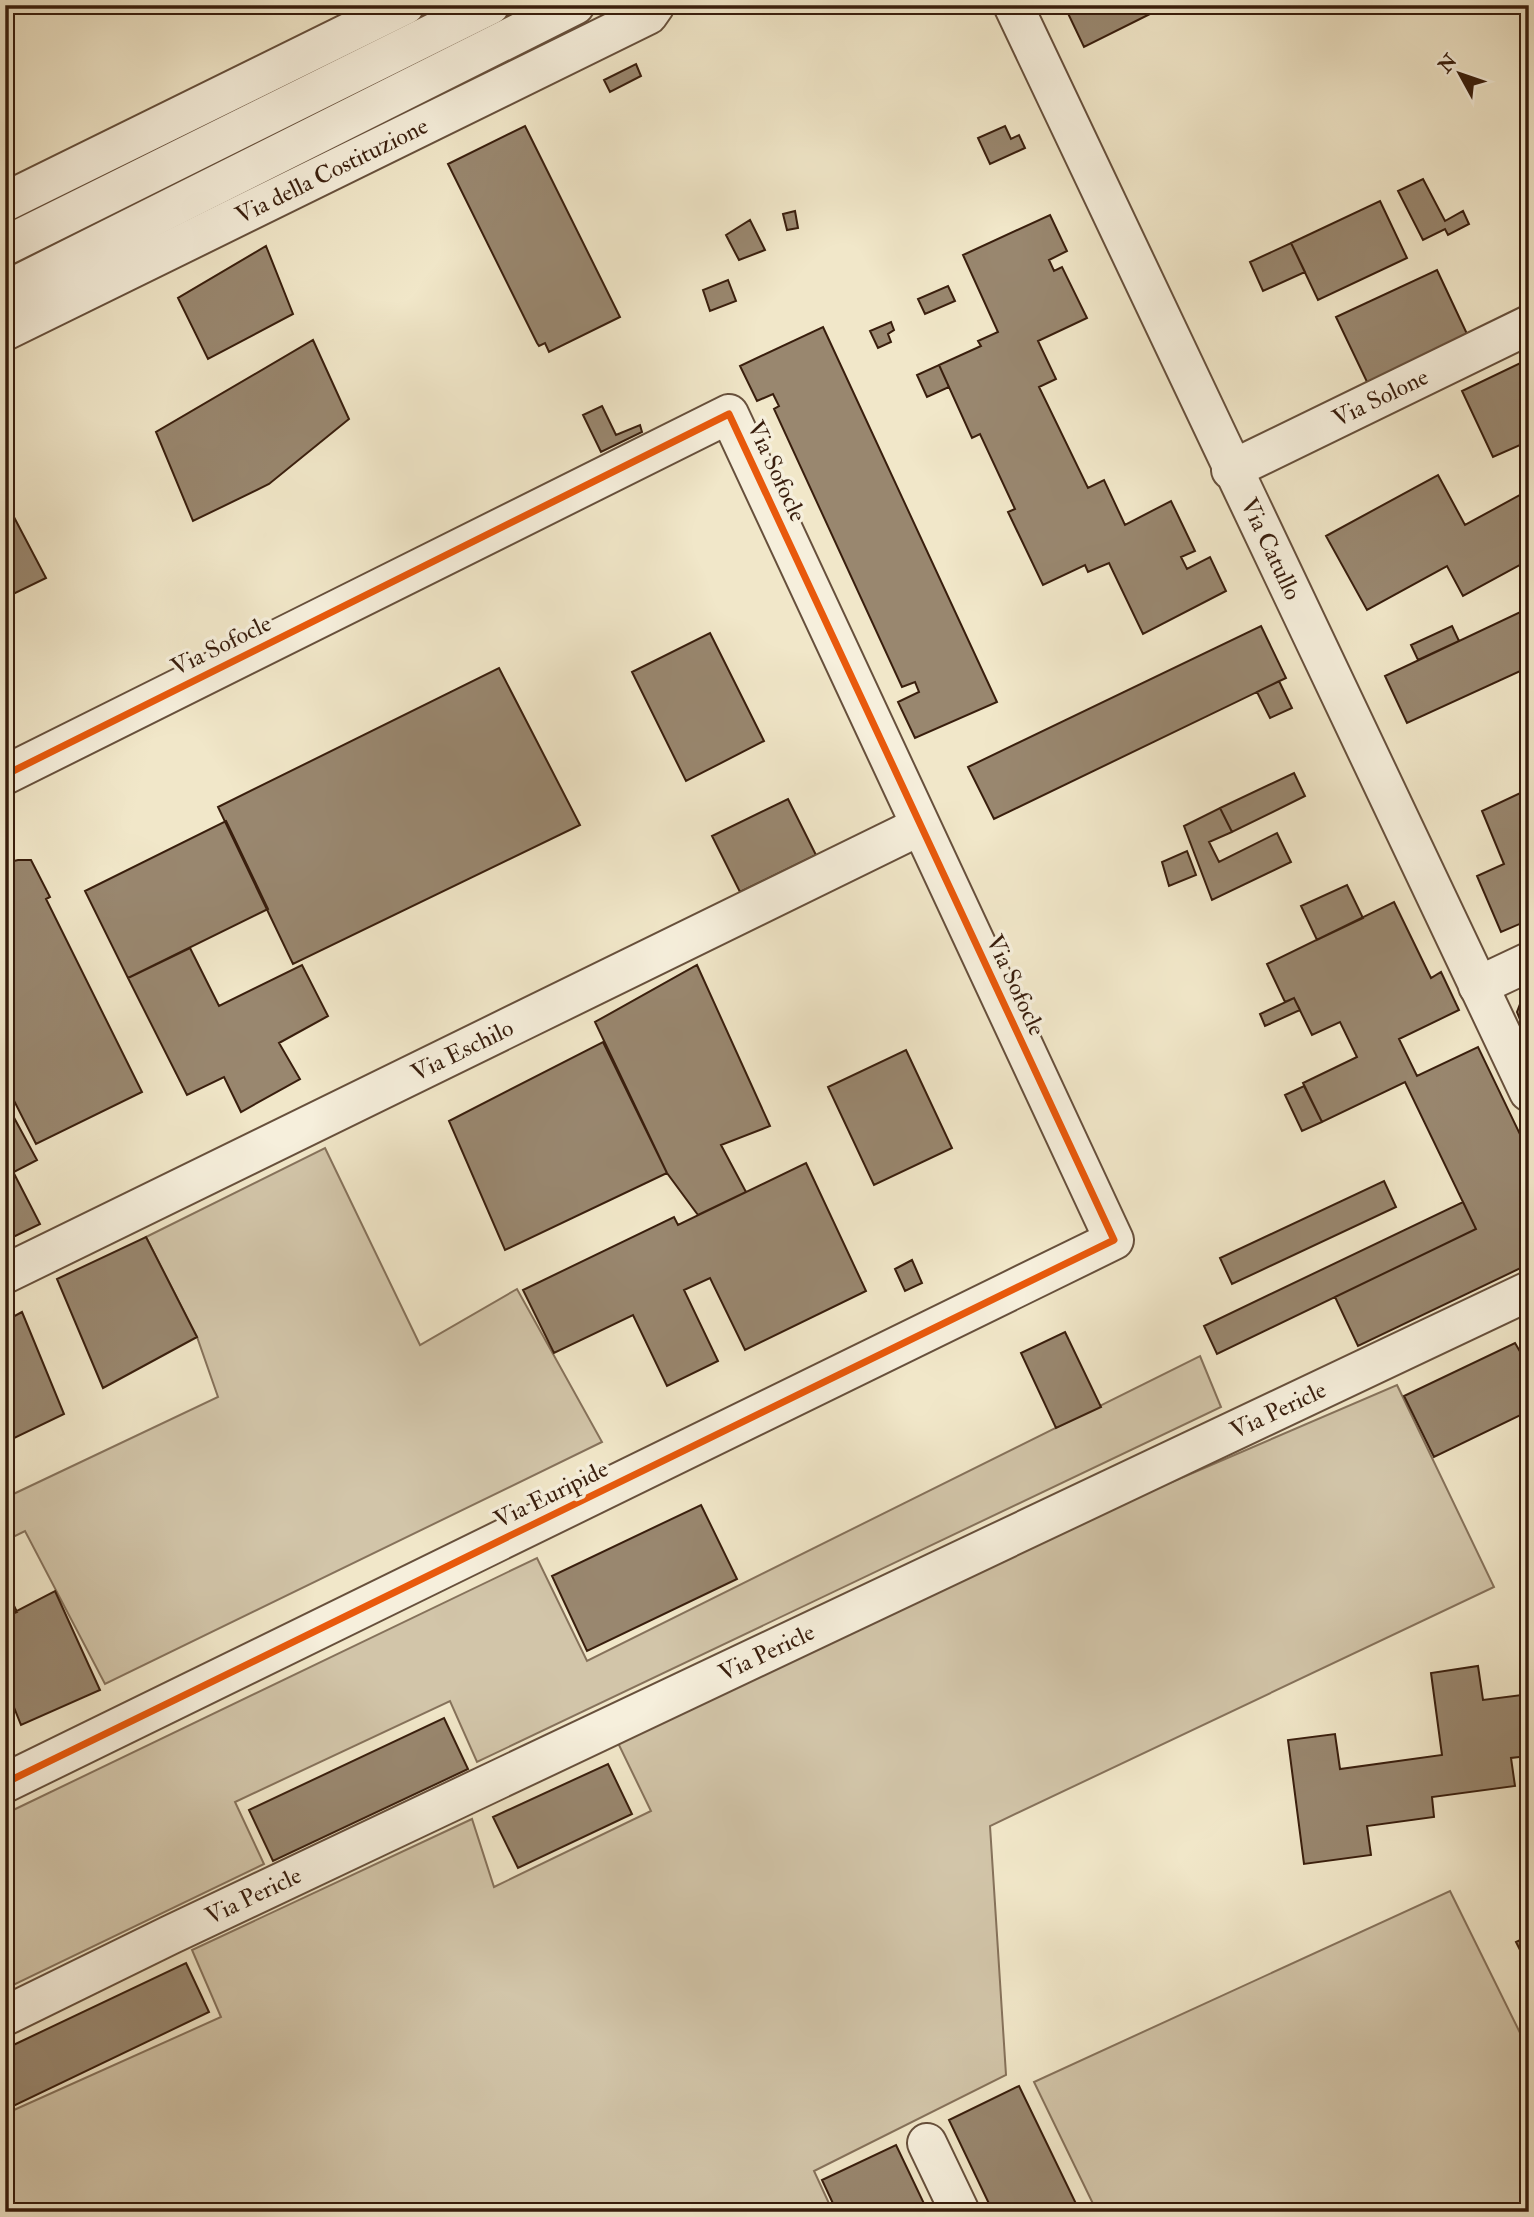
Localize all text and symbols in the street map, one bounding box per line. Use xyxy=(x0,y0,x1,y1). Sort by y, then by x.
north arrow xyxy=(1426,38,1496,108)
text: N xyxy=(1432,49,1463,79)
street label: Via della Costituzione xyxy=(230,111,433,231)
street label: Via Solone xyxy=(1327,361,1434,434)
street label: Via Sofocle xyxy=(740,416,813,527)
street label: Via Catullo xyxy=(1233,493,1308,605)
street label: Via Sofocle xyxy=(166,608,277,683)
street label: Via Sofocle xyxy=(979,930,1052,1041)
street label: Via Eschilo xyxy=(406,1013,519,1089)
street label: Via Pericle xyxy=(1225,1374,1331,1446)
street label: Via Euripide xyxy=(489,1453,613,1535)
street label: Via Pericle xyxy=(714,1617,820,1689)
street label: Via Pericle xyxy=(200,1860,307,1932)

